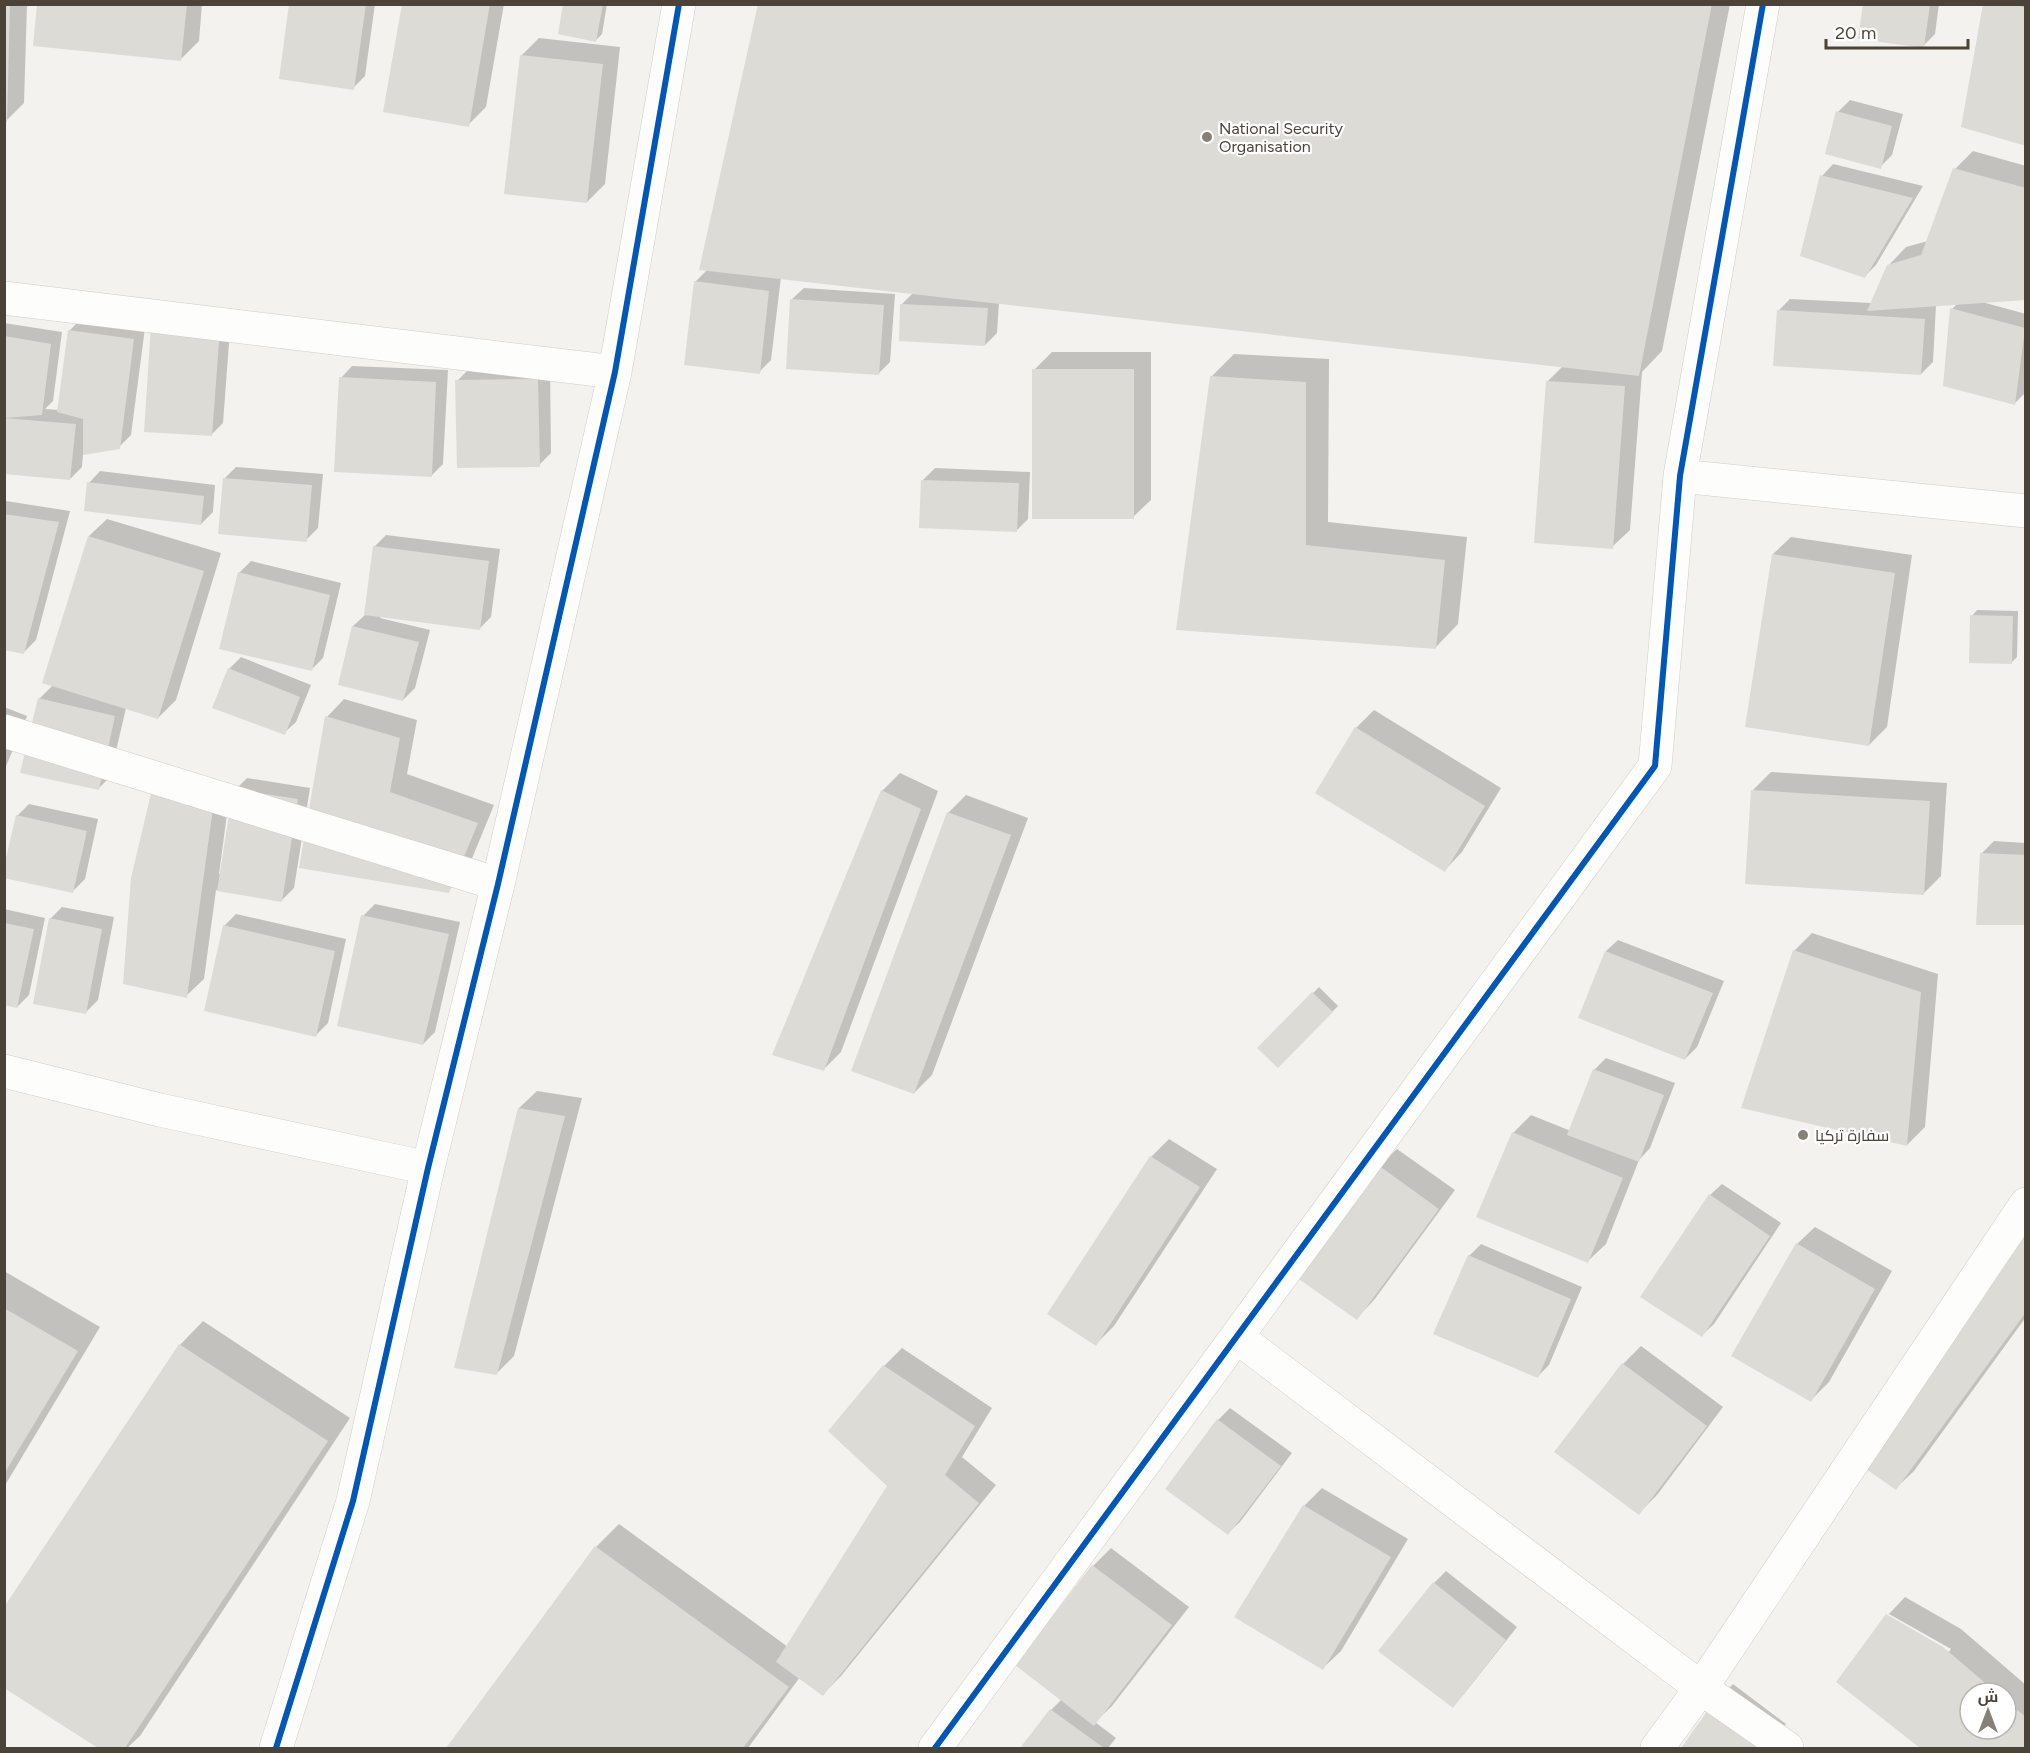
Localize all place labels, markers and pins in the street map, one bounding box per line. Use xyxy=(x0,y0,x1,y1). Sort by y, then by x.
place label: National Security Organisation xyxy=(1219,119,1343,156)
marker: National Security Organisation xyxy=(1200,130,1214,144)
place label: سفارة تركيا xyxy=(1815,1126,1889,1145)
marker: سفارة تركيا xyxy=(1796,1128,1810,1142)

